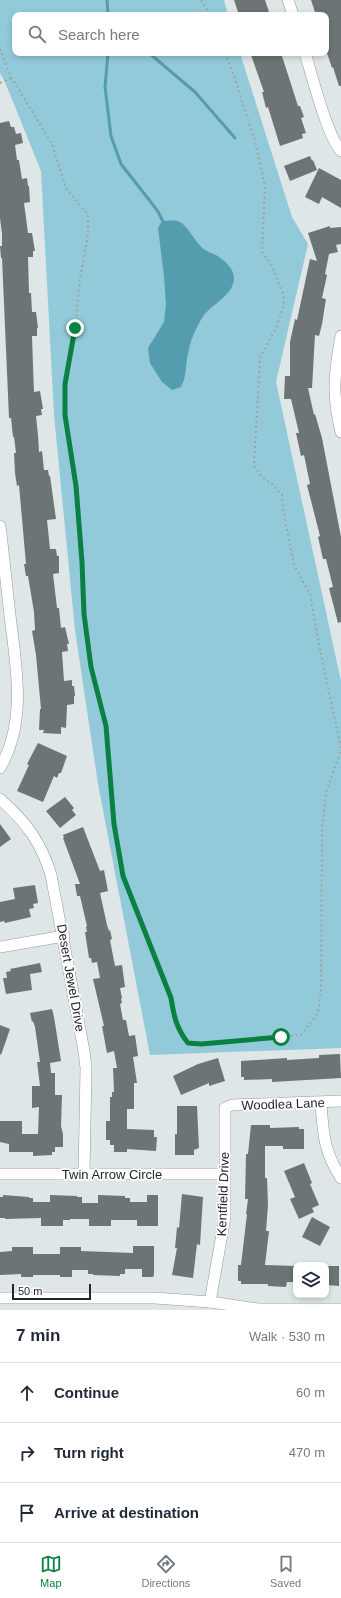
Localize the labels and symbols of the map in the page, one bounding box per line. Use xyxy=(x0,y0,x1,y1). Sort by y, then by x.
route end xyxy=(66,319,84,337)
street label: Desert Jewel Drive xyxy=(54,923,88,1033)
route start xyxy=(272,1028,290,1046)
street label: Woodlea Lane xyxy=(241,1095,325,1113)
street label: Kentfield Drive xyxy=(214,1151,232,1237)
street label: Twin Arrow Circle xyxy=(62,1167,162,1182)
scale bar xyxy=(12,1282,91,1301)

